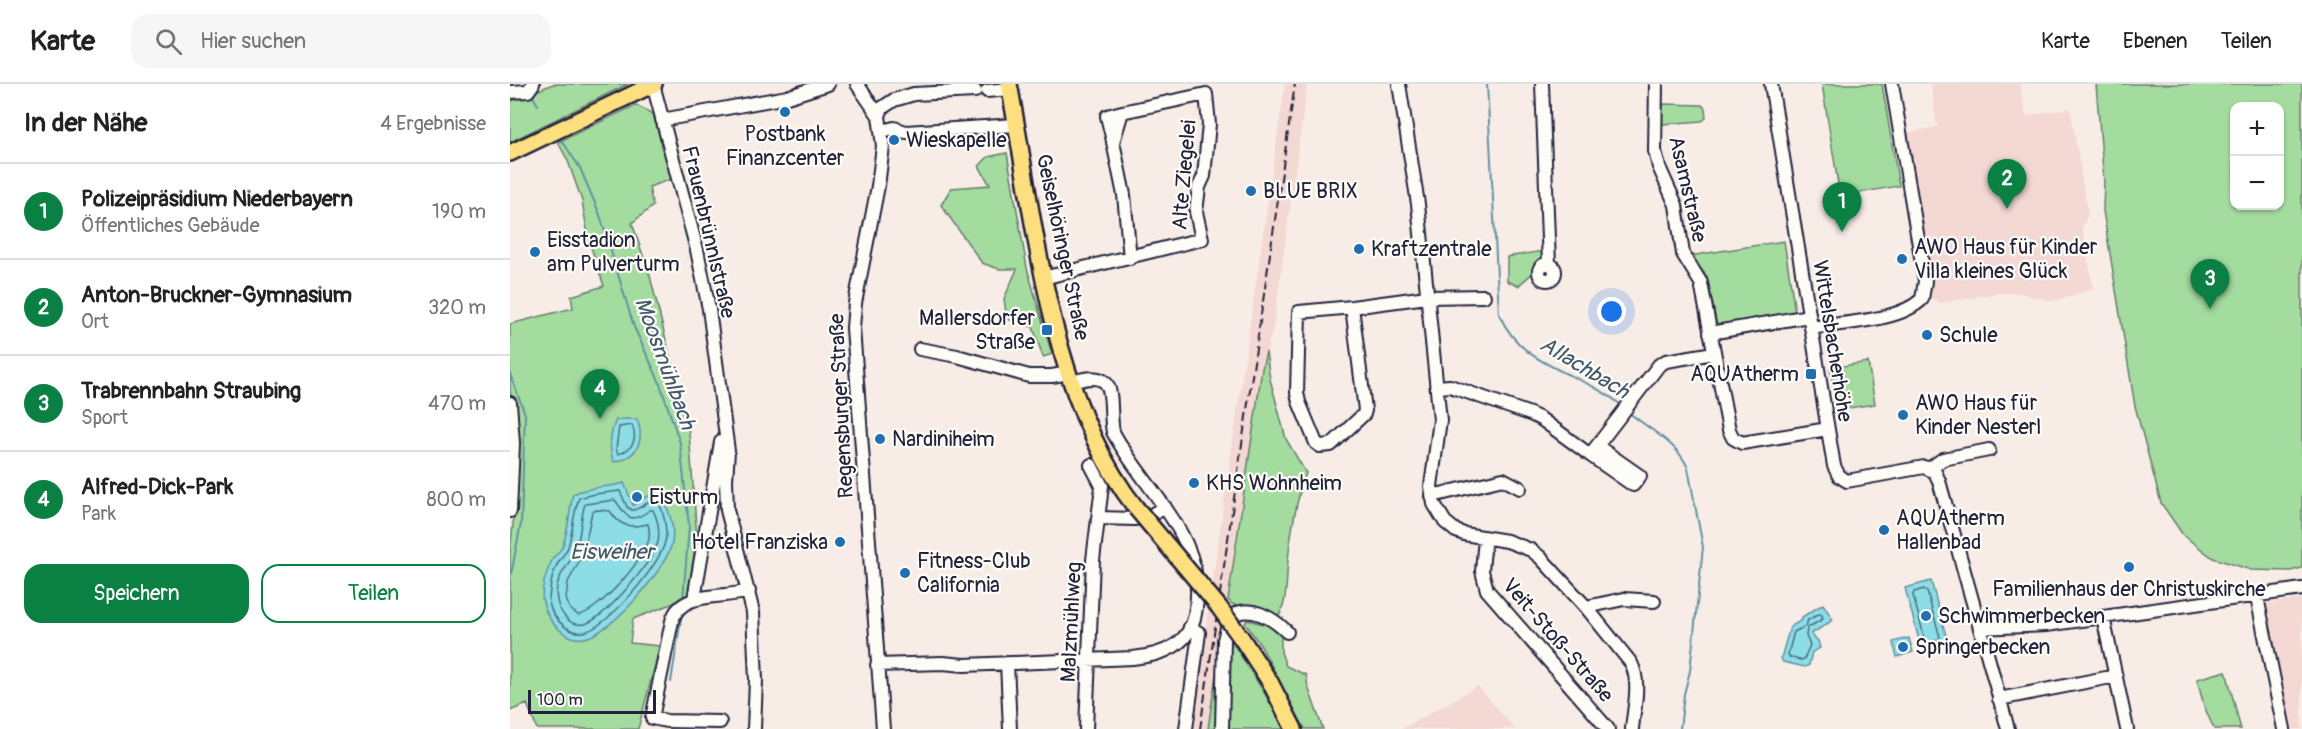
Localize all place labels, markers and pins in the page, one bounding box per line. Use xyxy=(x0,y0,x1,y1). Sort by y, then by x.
marker: Postbank Finanzcenter xyxy=(778,105,792,119)
place label: Postbank Finanzcenter xyxy=(726,121,845,172)
place label: Wieskapelle xyxy=(906,127,1007,154)
marker: Wieskapelle xyxy=(887,133,901,147)
pin: 2 xyxy=(1988,160,2026,209)
place label: BLUE BRIX xyxy=(1263,178,1358,205)
pin: 1 xyxy=(1822,182,1862,232)
marker: BLUE BRIX xyxy=(1244,184,1258,198)
place label: Eisstadion am Pulverturm xyxy=(547,227,680,278)
place label: AWO Haus für Kinder Villa kleines Glück xyxy=(1914,234,2098,285)
place label: Kraftzentrale xyxy=(1371,236,1492,263)
marker: Kraftzentrale xyxy=(1352,242,1366,256)
marker: Eisstadion am Pulverturm xyxy=(528,245,542,259)
marker: AWO Haus für Kinder Villa kleines Glück xyxy=(1895,252,1909,266)
pin: 3 xyxy=(2190,260,2230,309)
place label: Mallersdorfer Straße xyxy=(919,305,1036,356)
place label: Schule xyxy=(1939,322,1998,349)
marker: Mallersdorfer Straße xyxy=(1040,323,1054,337)
marker: Schule xyxy=(1920,328,1934,342)
place label: AQUAtherm xyxy=(1690,361,1799,388)
marker: AQUAtherm xyxy=(1804,367,1818,381)
pin: 4 xyxy=(580,370,620,419)
place label: AWO Haus für Kinder Nesterl xyxy=(1915,390,2041,441)
marker: AWO Haus für Kinder Nesterl xyxy=(1896,408,1910,422)
place label: Nardiniheim xyxy=(892,426,995,453)
marker: Nardiniheim xyxy=(873,432,887,446)
place label: KHS Wohnheim xyxy=(1206,470,1342,497)
marker: KHS Wohnheim xyxy=(1187,476,1201,490)
place label: Eisturm xyxy=(649,484,718,511)
marker: Eisturm xyxy=(630,490,644,504)
place label: AQUAtherm Hallenbad xyxy=(1896,505,2005,556)
marker: AQUAtherm Hallenbad xyxy=(1877,523,1891,537)
place label: Hotel Franziska xyxy=(691,529,828,556)
marker: Hotel Franziska xyxy=(833,535,847,549)
place label: Fitness-Club California xyxy=(917,548,1031,599)
marker: Familienhaus der Christuskirche xyxy=(2122,560,2136,574)
marker: Fitness-Club California xyxy=(898,566,912,580)
place label: Familienhaus der Christuskirche xyxy=(1992,576,2266,603)
place label: Schwimmerbecken xyxy=(1938,603,2105,630)
marker: Schwimmerbecken xyxy=(1919,609,1933,623)
place label: Springerbecken xyxy=(1915,634,2050,661)
marker: Springerbecken xyxy=(1896,640,1910,654)

